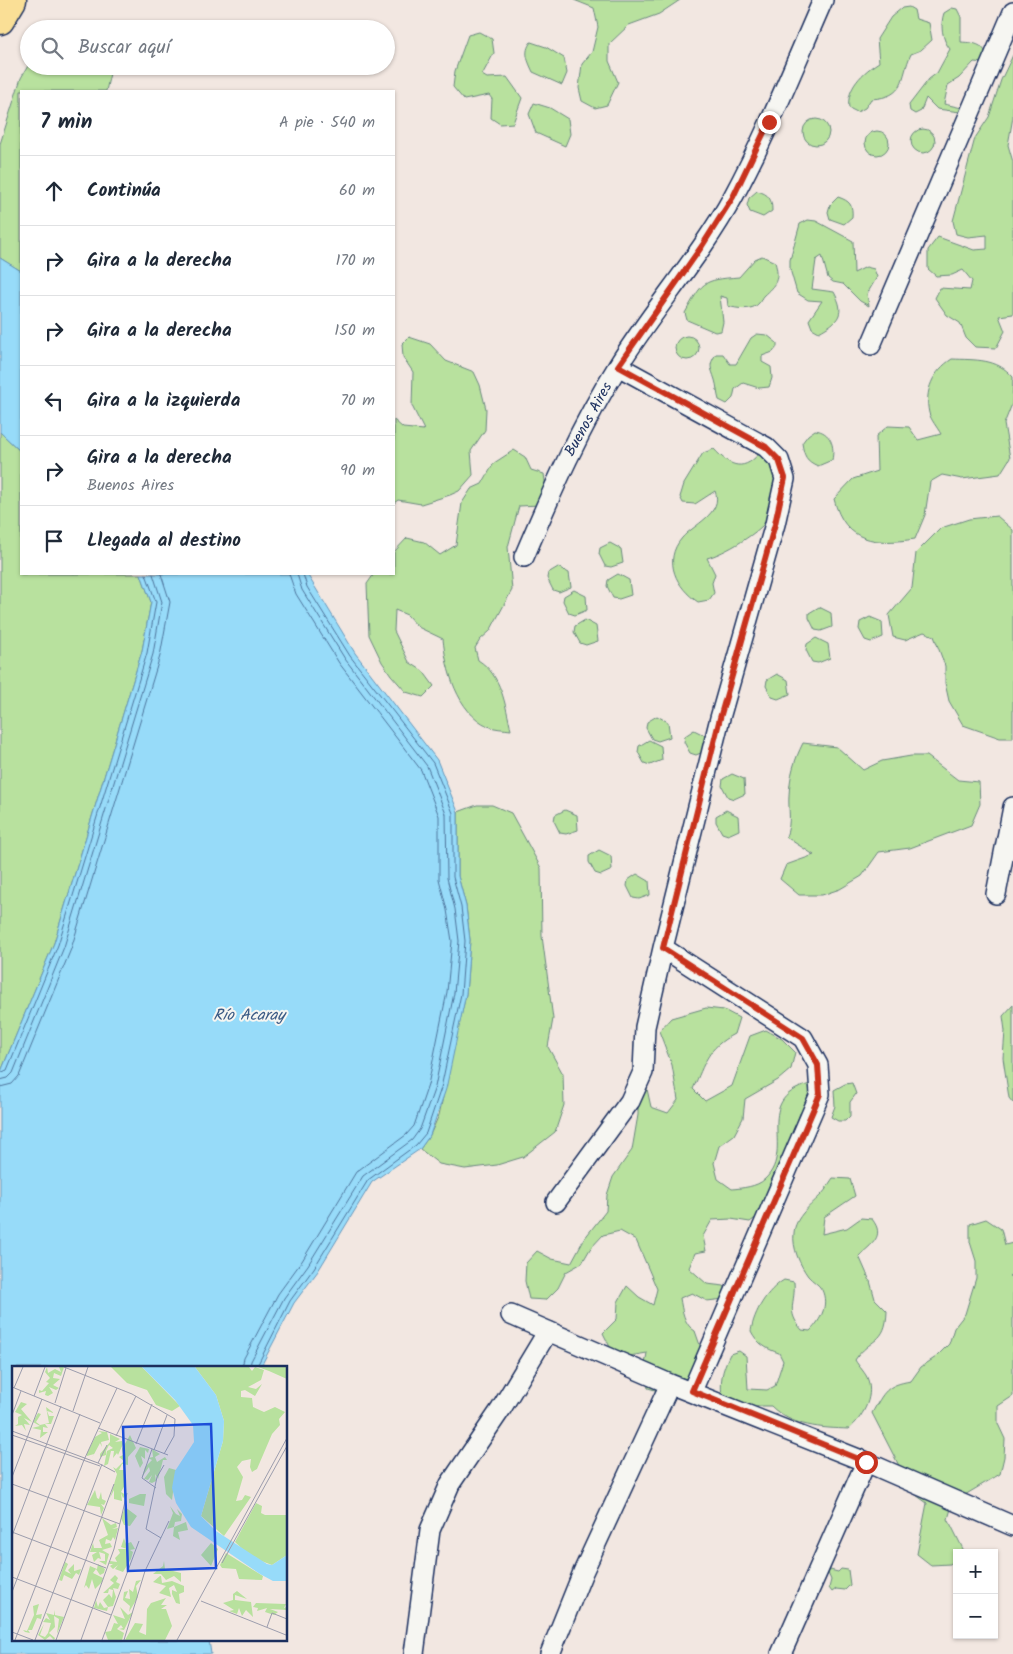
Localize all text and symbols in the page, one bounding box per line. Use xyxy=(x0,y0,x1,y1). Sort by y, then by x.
search box xyxy=(20,20,395,75)
text: Buscar aquí xyxy=(78,33,170,63)
icon: search xyxy=(38,34,66,62)
text: 7 min xyxy=(40,106,92,139)
text: A pie · 540 m xyxy=(279,110,375,135)
route end xyxy=(758,111,781,134)
text: Continúa xyxy=(87,176,161,206)
icon: ahead xyxy=(40,177,68,205)
text: 60 m xyxy=(339,178,375,203)
text: Gira a la derecha xyxy=(87,246,232,276)
icon: right xyxy=(40,247,68,275)
text: 170 m xyxy=(335,248,375,273)
text: Gira a la derecha xyxy=(87,316,232,346)
icon: right xyxy=(40,317,68,345)
text: 150 m xyxy=(334,318,375,343)
street label: Buenos Aires xyxy=(559,377,619,461)
text: Gira a la izquierda xyxy=(87,386,240,416)
icon: left xyxy=(40,387,68,415)
text: 70 m xyxy=(340,388,375,413)
text: Gira a la derecha xyxy=(87,443,232,473)
icon: right xyxy=(40,457,68,485)
text: 90 m xyxy=(340,458,375,483)
text: Buenos Aires xyxy=(87,473,174,498)
text: Llegada al destino xyxy=(87,526,241,556)
icon: arrive xyxy=(40,527,68,555)
water label: Río Acaray xyxy=(213,1003,287,1028)
inset map xyxy=(12,1366,288,1642)
route start xyxy=(855,1451,878,1474)
map controls xyxy=(953,1549,998,1639)
button: + xyxy=(953,1549,998,1594)
button: − xyxy=(953,1594,998,1639)

